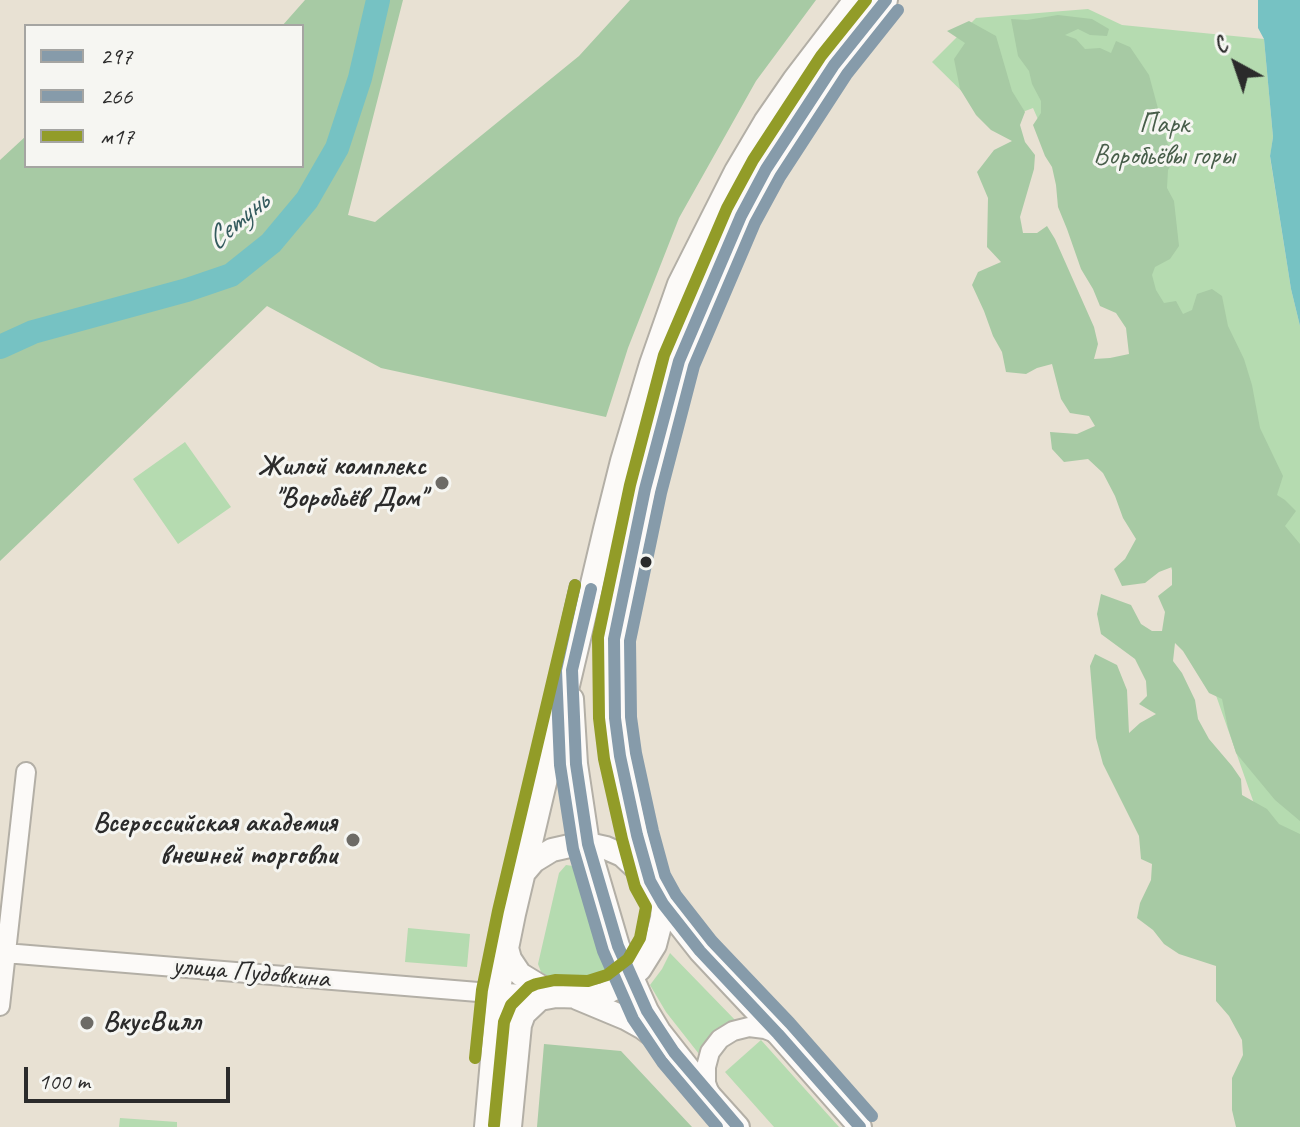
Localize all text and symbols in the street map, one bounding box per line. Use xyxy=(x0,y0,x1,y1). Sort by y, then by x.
legend xyxy=(24,24,304,168)
north arrow xyxy=(1196,24,1276,104)
text: С xyxy=(1207,31,1234,60)
text: 297 xyxy=(100,41,132,71)
text: 266 xyxy=(100,81,132,111)
park label: Парк Воробьёвы горы xyxy=(1093,108,1235,174)
text: м17 xyxy=(100,121,134,151)
water label: Сетунь xyxy=(199,185,277,259)
place label: Жилой комплекс "Воробьёв Дом" xyxy=(258,450,426,516)
marker: Жилой комплекс "Воробьёв Дом" xyxy=(433,474,451,492)
unlabelled marker xyxy=(638,554,654,570)
place label: Всероссийская академия внешней торговли xyxy=(93,807,337,873)
marker: Всероссийская академия внешней торговли xyxy=(344,831,362,849)
street label: улица Пудовкина xyxy=(171,949,331,997)
place label: ВкусВилл xyxy=(103,1006,200,1040)
marker: ВкусВилл xyxy=(78,1014,96,1032)
scale bar xyxy=(28,1051,234,1101)
text: 100 m xyxy=(38,1066,90,1096)

